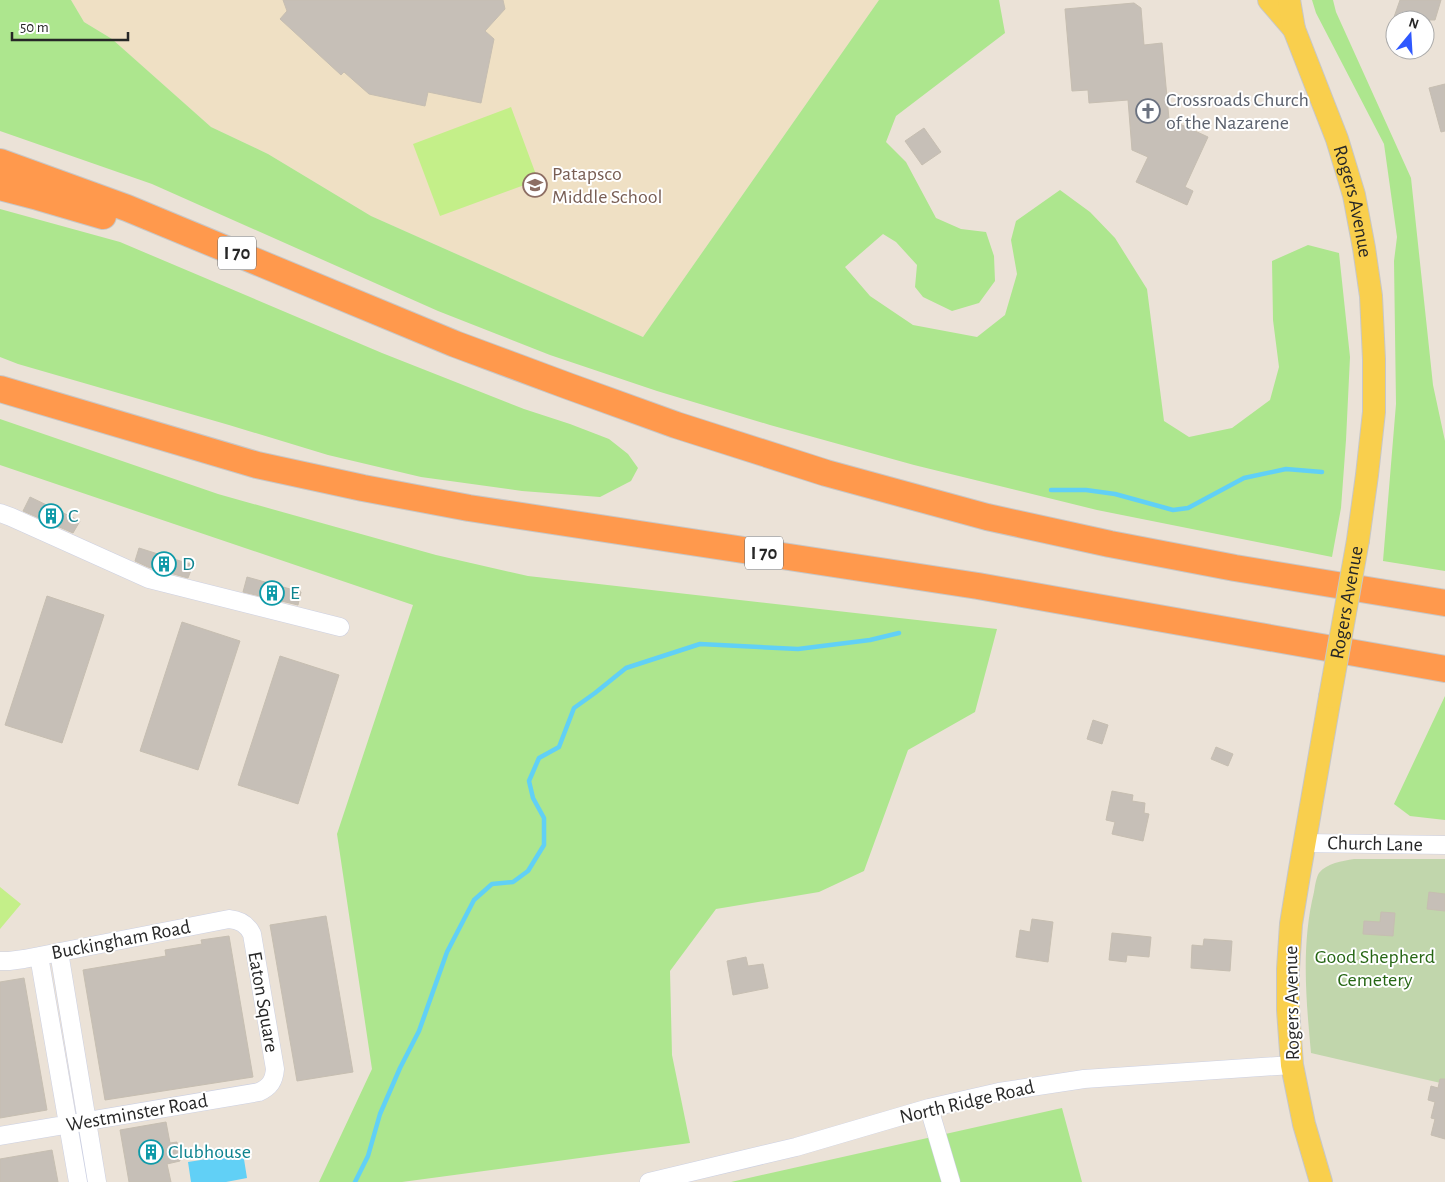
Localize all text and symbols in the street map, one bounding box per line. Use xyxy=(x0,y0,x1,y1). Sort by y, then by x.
scale bar xyxy=(12,10,129,42)
north arrow xyxy=(1385,10,1435,60)
text: N xyxy=(1407,15,1421,32)
text: 50 m xyxy=(20,20,49,35)
place label: Crossroads Church of the Nazarene xyxy=(1166,90,1309,133)
church icon: Crossroads Church of the Nazarene xyxy=(1135,98,1161,124)
street label: Rogers Avenue xyxy=(1329,143,1375,259)
place label: Patapsco Middle School xyxy=(552,164,663,207)
school or university icon: Patapsco Middle School xyxy=(522,172,548,198)
road number: I 70 xyxy=(218,237,256,270)
building icon: C xyxy=(38,503,64,529)
place label: C xyxy=(68,506,78,526)
road number: I 70 xyxy=(745,536,783,570)
street label: Rogers Avenue xyxy=(1327,544,1367,661)
building icon: D xyxy=(151,551,177,577)
place label: D xyxy=(182,554,195,574)
building icon: E xyxy=(259,580,285,606)
place label: E xyxy=(290,583,300,603)
street label: Church Lane xyxy=(1327,833,1423,855)
street label: Buckingham Road xyxy=(50,917,192,963)
street label: Rogers Avenue xyxy=(1281,946,1303,1060)
park label: Good Shepherd Cemetery xyxy=(1315,947,1435,990)
street label: Eaton Square xyxy=(244,950,282,1054)
street label: North Ridge Road xyxy=(898,1077,1036,1127)
street label: Westminster Road xyxy=(65,1091,209,1135)
building icon: Clubhouse xyxy=(138,1139,164,1165)
place label: Clubhouse xyxy=(168,1142,251,1162)

